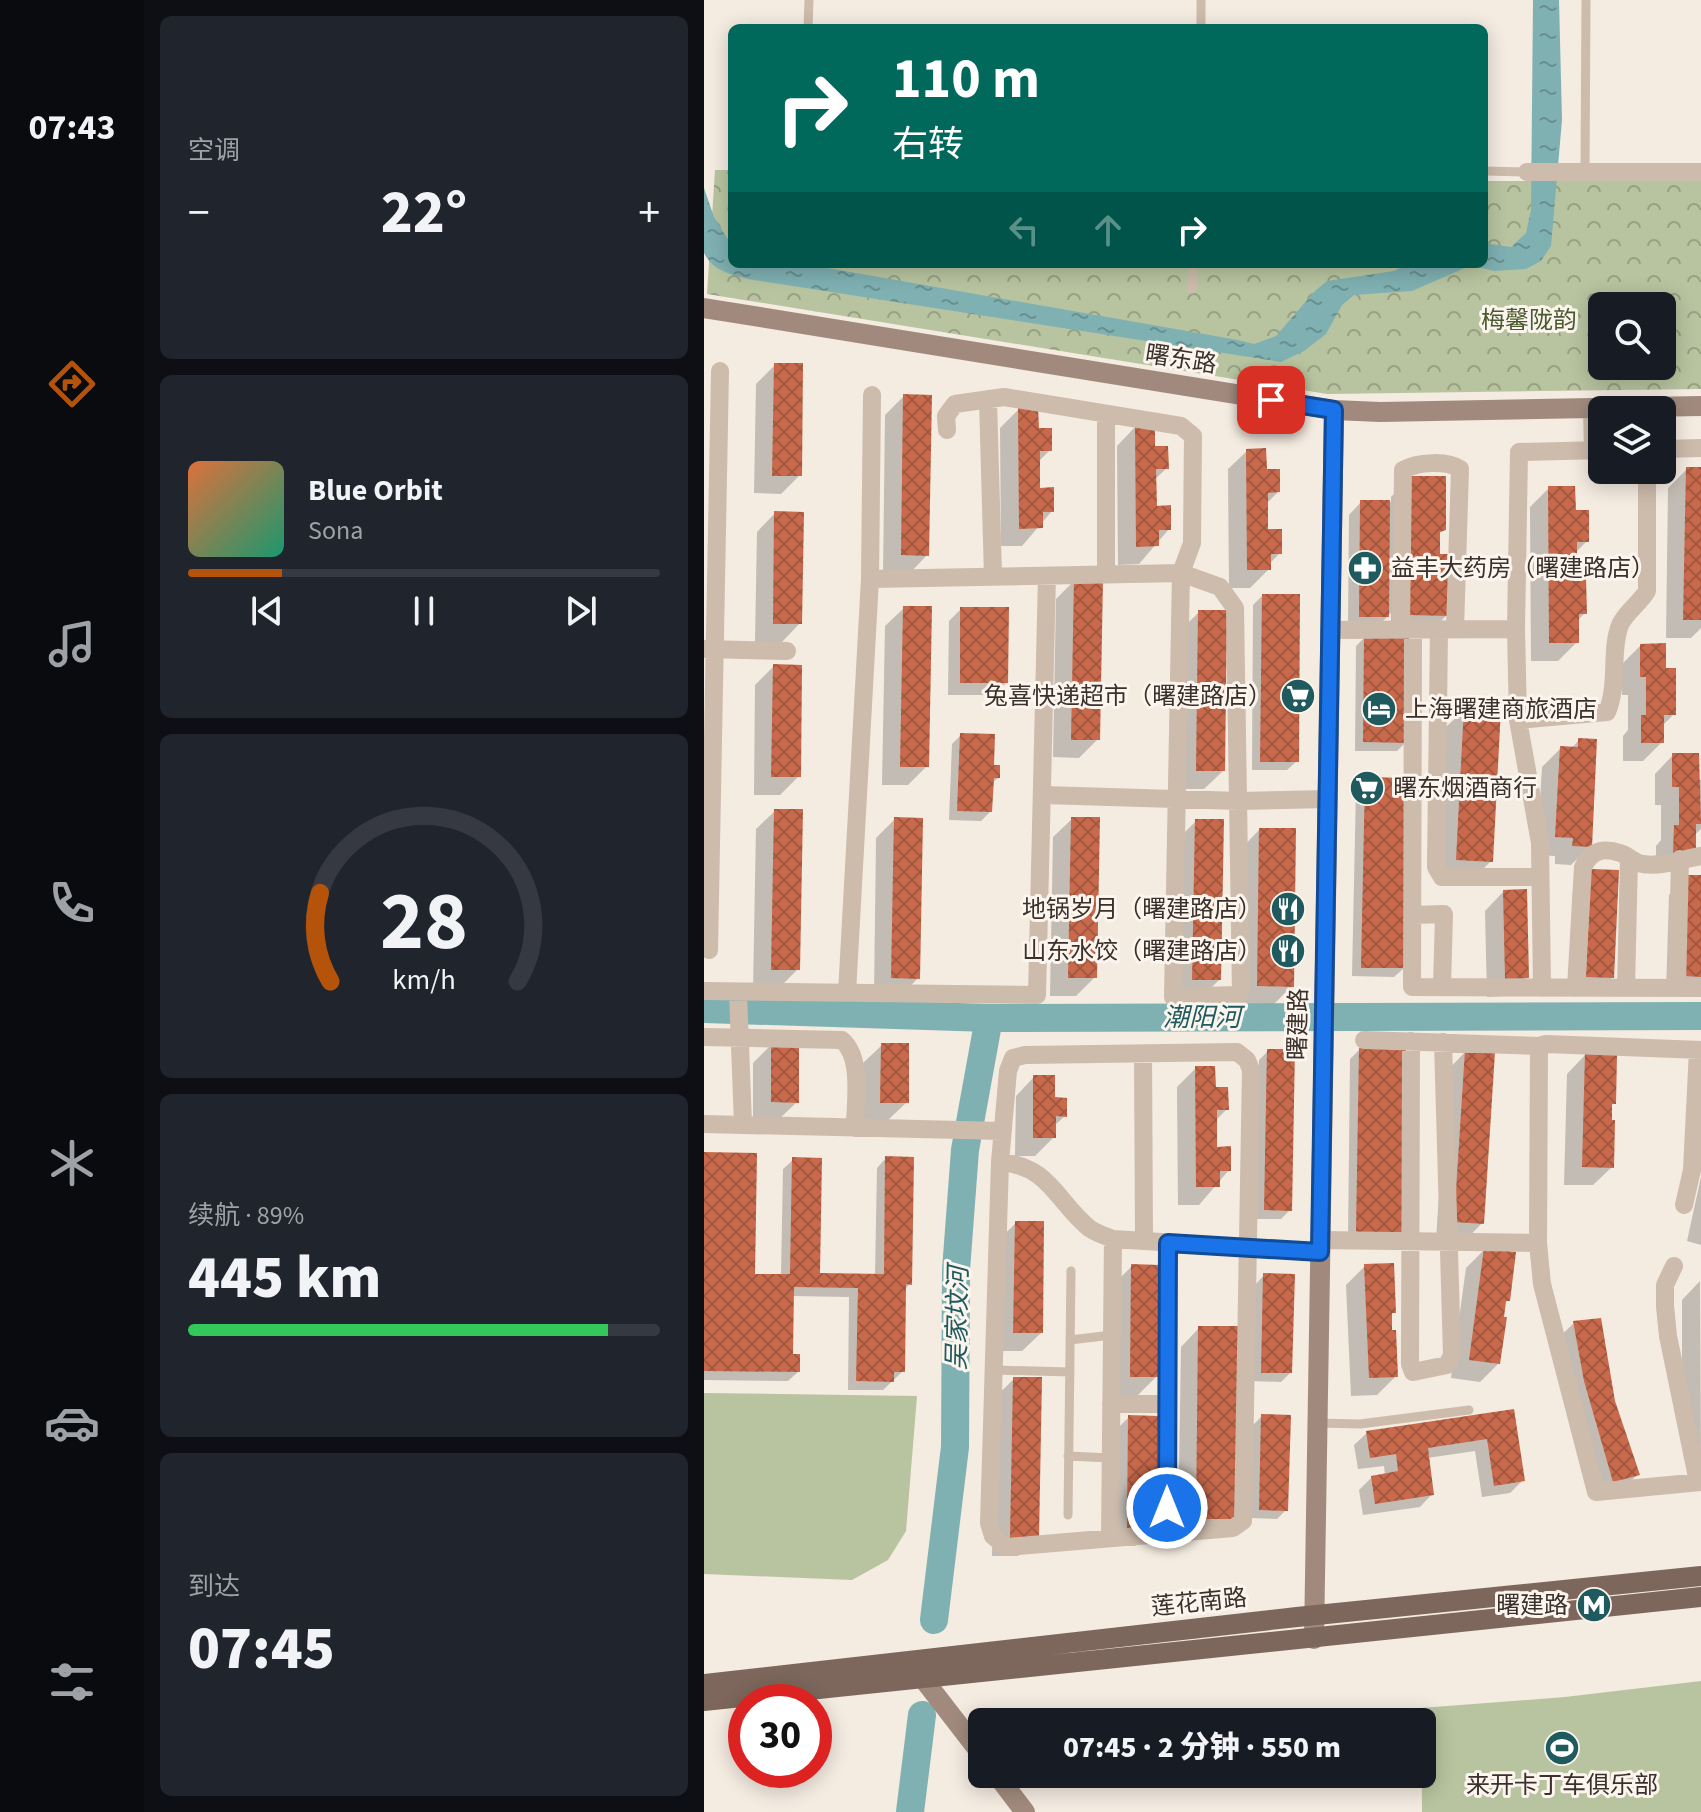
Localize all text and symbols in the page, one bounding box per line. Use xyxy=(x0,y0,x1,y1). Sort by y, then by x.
text: 110 m xyxy=(892,40,1040,119)
icon: right xyxy=(760,56,864,160)
text: 07:43 xyxy=(29,102,115,153)
text: 右转 xyxy=(892,119,964,170)
text: 空调 xyxy=(188,132,240,169)
text: 22° xyxy=(381,171,467,256)
text: − xyxy=(188,182,210,245)
text: + xyxy=(638,182,660,245)
icon: left xyxy=(1002,208,1046,252)
icon: ahead xyxy=(1086,208,1130,252)
icon: right xyxy=(1170,208,1214,252)
map controls xyxy=(1588,292,1676,484)
button: search xyxy=(1588,292,1676,380)
park label: 梅馨陇韵 xyxy=(1481,303,1577,338)
street label: 曙东路 xyxy=(1143,337,1219,382)
icon: directions xyxy=(44,356,100,412)
pin xyxy=(1237,366,1305,434)
icon: arrive xyxy=(1249,378,1293,422)
button: layers xyxy=(1588,396,1676,484)
text: Blue Orbit xyxy=(308,469,443,512)
text: Sona xyxy=(308,512,363,549)
pharmacy icon: 益丰大药房（曙建路店） xyxy=(1346,549,1384,587)
place label: 益丰大药房（曙建路店） xyxy=(1391,551,1655,586)
icon: previous xyxy=(245,589,289,633)
icon: pause xyxy=(402,589,446,633)
icon: next xyxy=(559,589,603,633)
icon: music xyxy=(44,616,100,672)
supermarket icon: 兔喜快递超市（曙建路店） xyxy=(1279,677,1317,715)
place label: 兔喜快递超市（曙建路店） xyxy=(984,679,1272,714)
hotel icon: 上海曙建商旅酒店 xyxy=(1360,690,1398,728)
place label: 上海曙建商旅酒店 xyxy=(1405,692,1597,727)
supermarket icon: 曙东烟酒商行 xyxy=(1348,769,1386,807)
place label: 曙东烟酒商行 xyxy=(1393,771,1537,806)
text: 28 xyxy=(380,863,468,981)
icon: phone xyxy=(44,875,100,931)
restaurant icon: 地锅岁月（曙建路店） xyxy=(1269,890,1307,928)
place label: 地锅岁月（曙建路店） xyxy=(1022,892,1262,927)
restaurant icon: 山东水饺（曙建路店） xyxy=(1269,932,1307,970)
place label: 山东水饺（曙建路店） xyxy=(1022,934,1262,969)
text: km/h xyxy=(392,960,456,1000)
street label: 曙建路 xyxy=(1280,988,1317,1060)
water label: 潮阳河 xyxy=(1163,999,1246,1036)
icon: climate xyxy=(44,1135,100,1191)
text: 续航 · 89% xyxy=(188,1197,304,1234)
text: 445 km xyxy=(188,1236,381,1321)
water label: 吴家坟河 xyxy=(938,1261,977,1370)
icon: car xyxy=(44,1395,100,1451)
position arrow xyxy=(1125,1466,1209,1550)
text: 到达 xyxy=(188,1568,240,1605)
street label: 莲花南路 xyxy=(1149,1580,1249,1625)
metro station icon: 曙建路 xyxy=(1575,1586,1613,1624)
place label: 曙建路 xyxy=(1496,1588,1568,1623)
text: 07:45 xyxy=(188,1607,335,1692)
icon: filters xyxy=(44,1654,100,1710)
speed limit sign: 30 xyxy=(728,1684,832,1788)
text: 07:45 · 2 分钟 · 550 m xyxy=(1063,1726,1341,1769)
sports icon: 来开卡丁车俱乐部 xyxy=(1543,1729,1581,1767)
place label: 来开卡丁车俱乐部 xyxy=(1466,1768,1658,1803)

